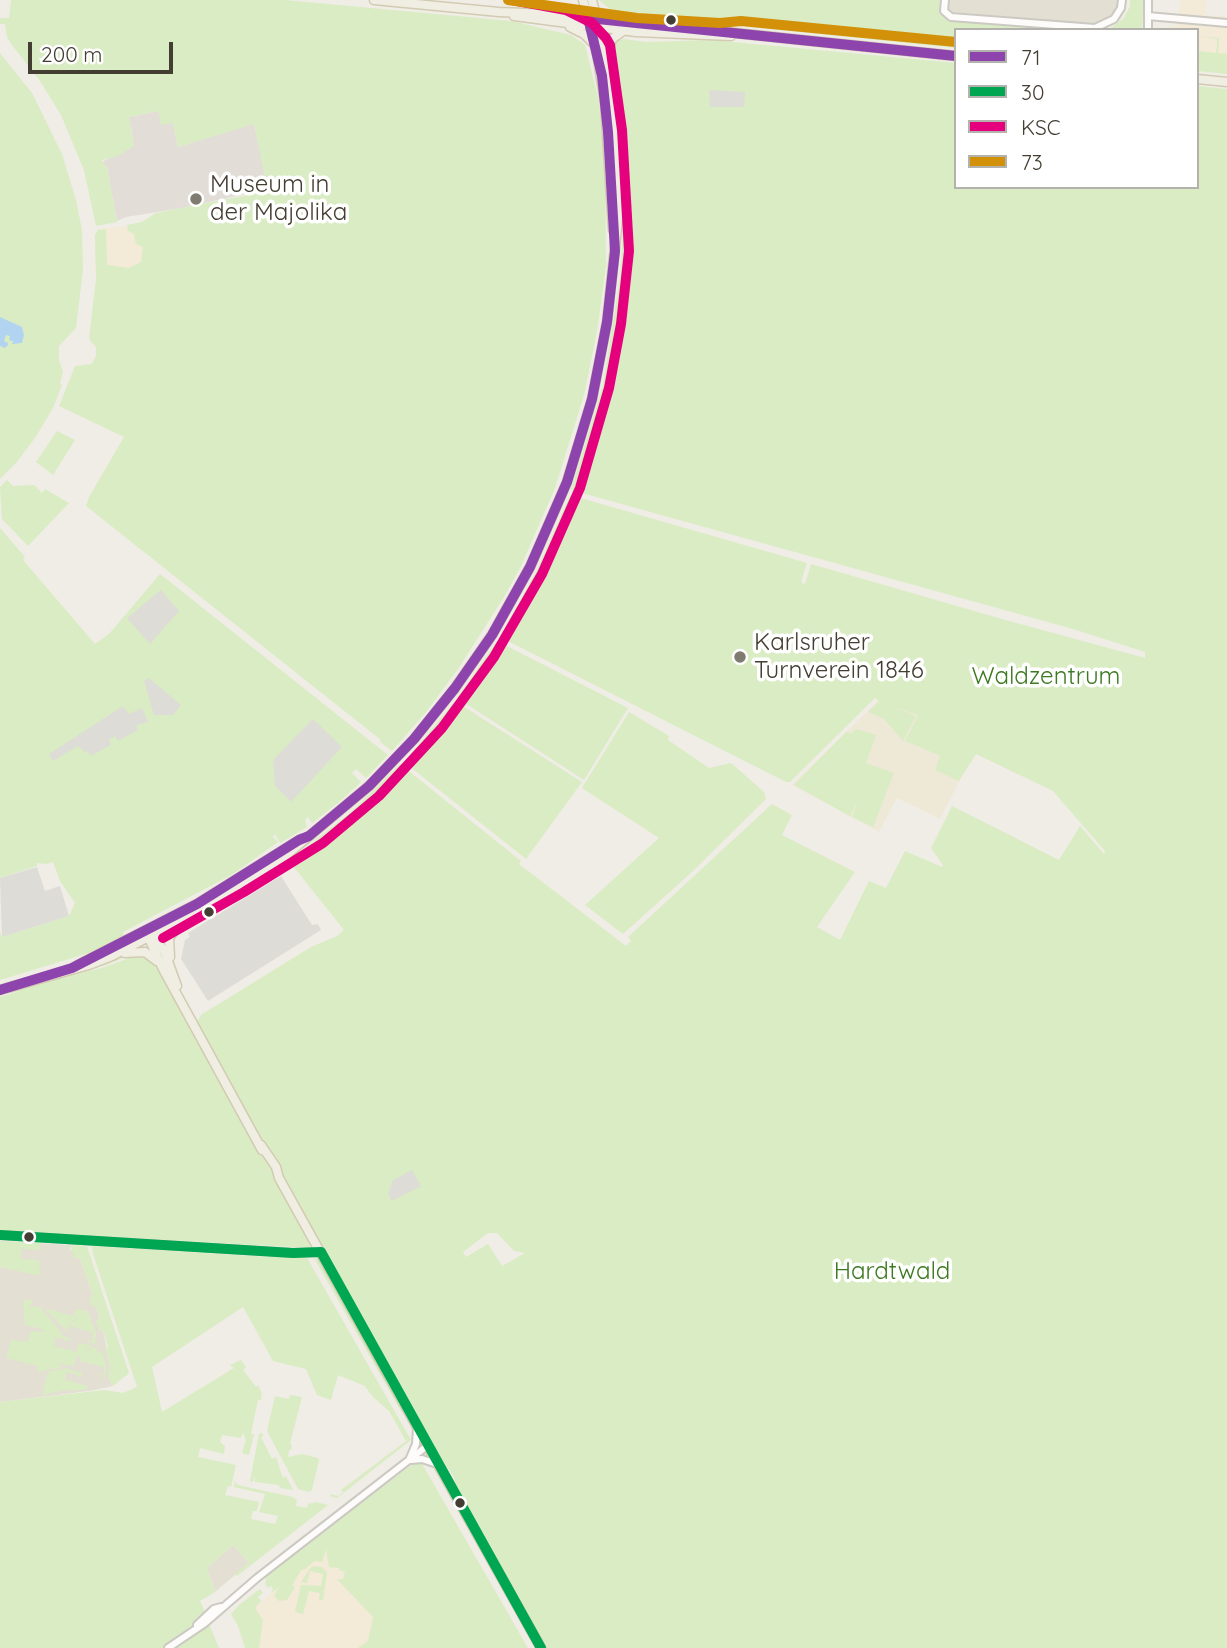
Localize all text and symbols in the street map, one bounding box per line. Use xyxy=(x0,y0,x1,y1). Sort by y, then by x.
unlabelled marker xyxy=(664,13,678,27)
scale bar xyxy=(32,28,177,72)
legend xyxy=(954,28,1199,189)
text: 200 m xyxy=(41,41,103,67)
text: 71 xyxy=(1021,44,1041,70)
text: 30 xyxy=(1021,79,1045,105)
text: KSC xyxy=(1021,114,1060,140)
text: 73 xyxy=(1021,149,1043,175)
place label: Museum in der Majolika xyxy=(210,171,347,227)
marker: Museum in der Majolika xyxy=(188,191,204,207)
place label: Karlsruher Turnverein 1846 xyxy=(754,629,924,685)
marker: Karlsruher Turnverein 1846 xyxy=(732,649,748,665)
park label: Waldzentrum xyxy=(972,663,1120,691)
unlabelled marker xyxy=(202,905,216,919)
unlabelled marker xyxy=(22,1230,36,1244)
park label: Hardtwald xyxy=(834,1258,950,1286)
unlabelled marker xyxy=(453,1496,467,1510)

